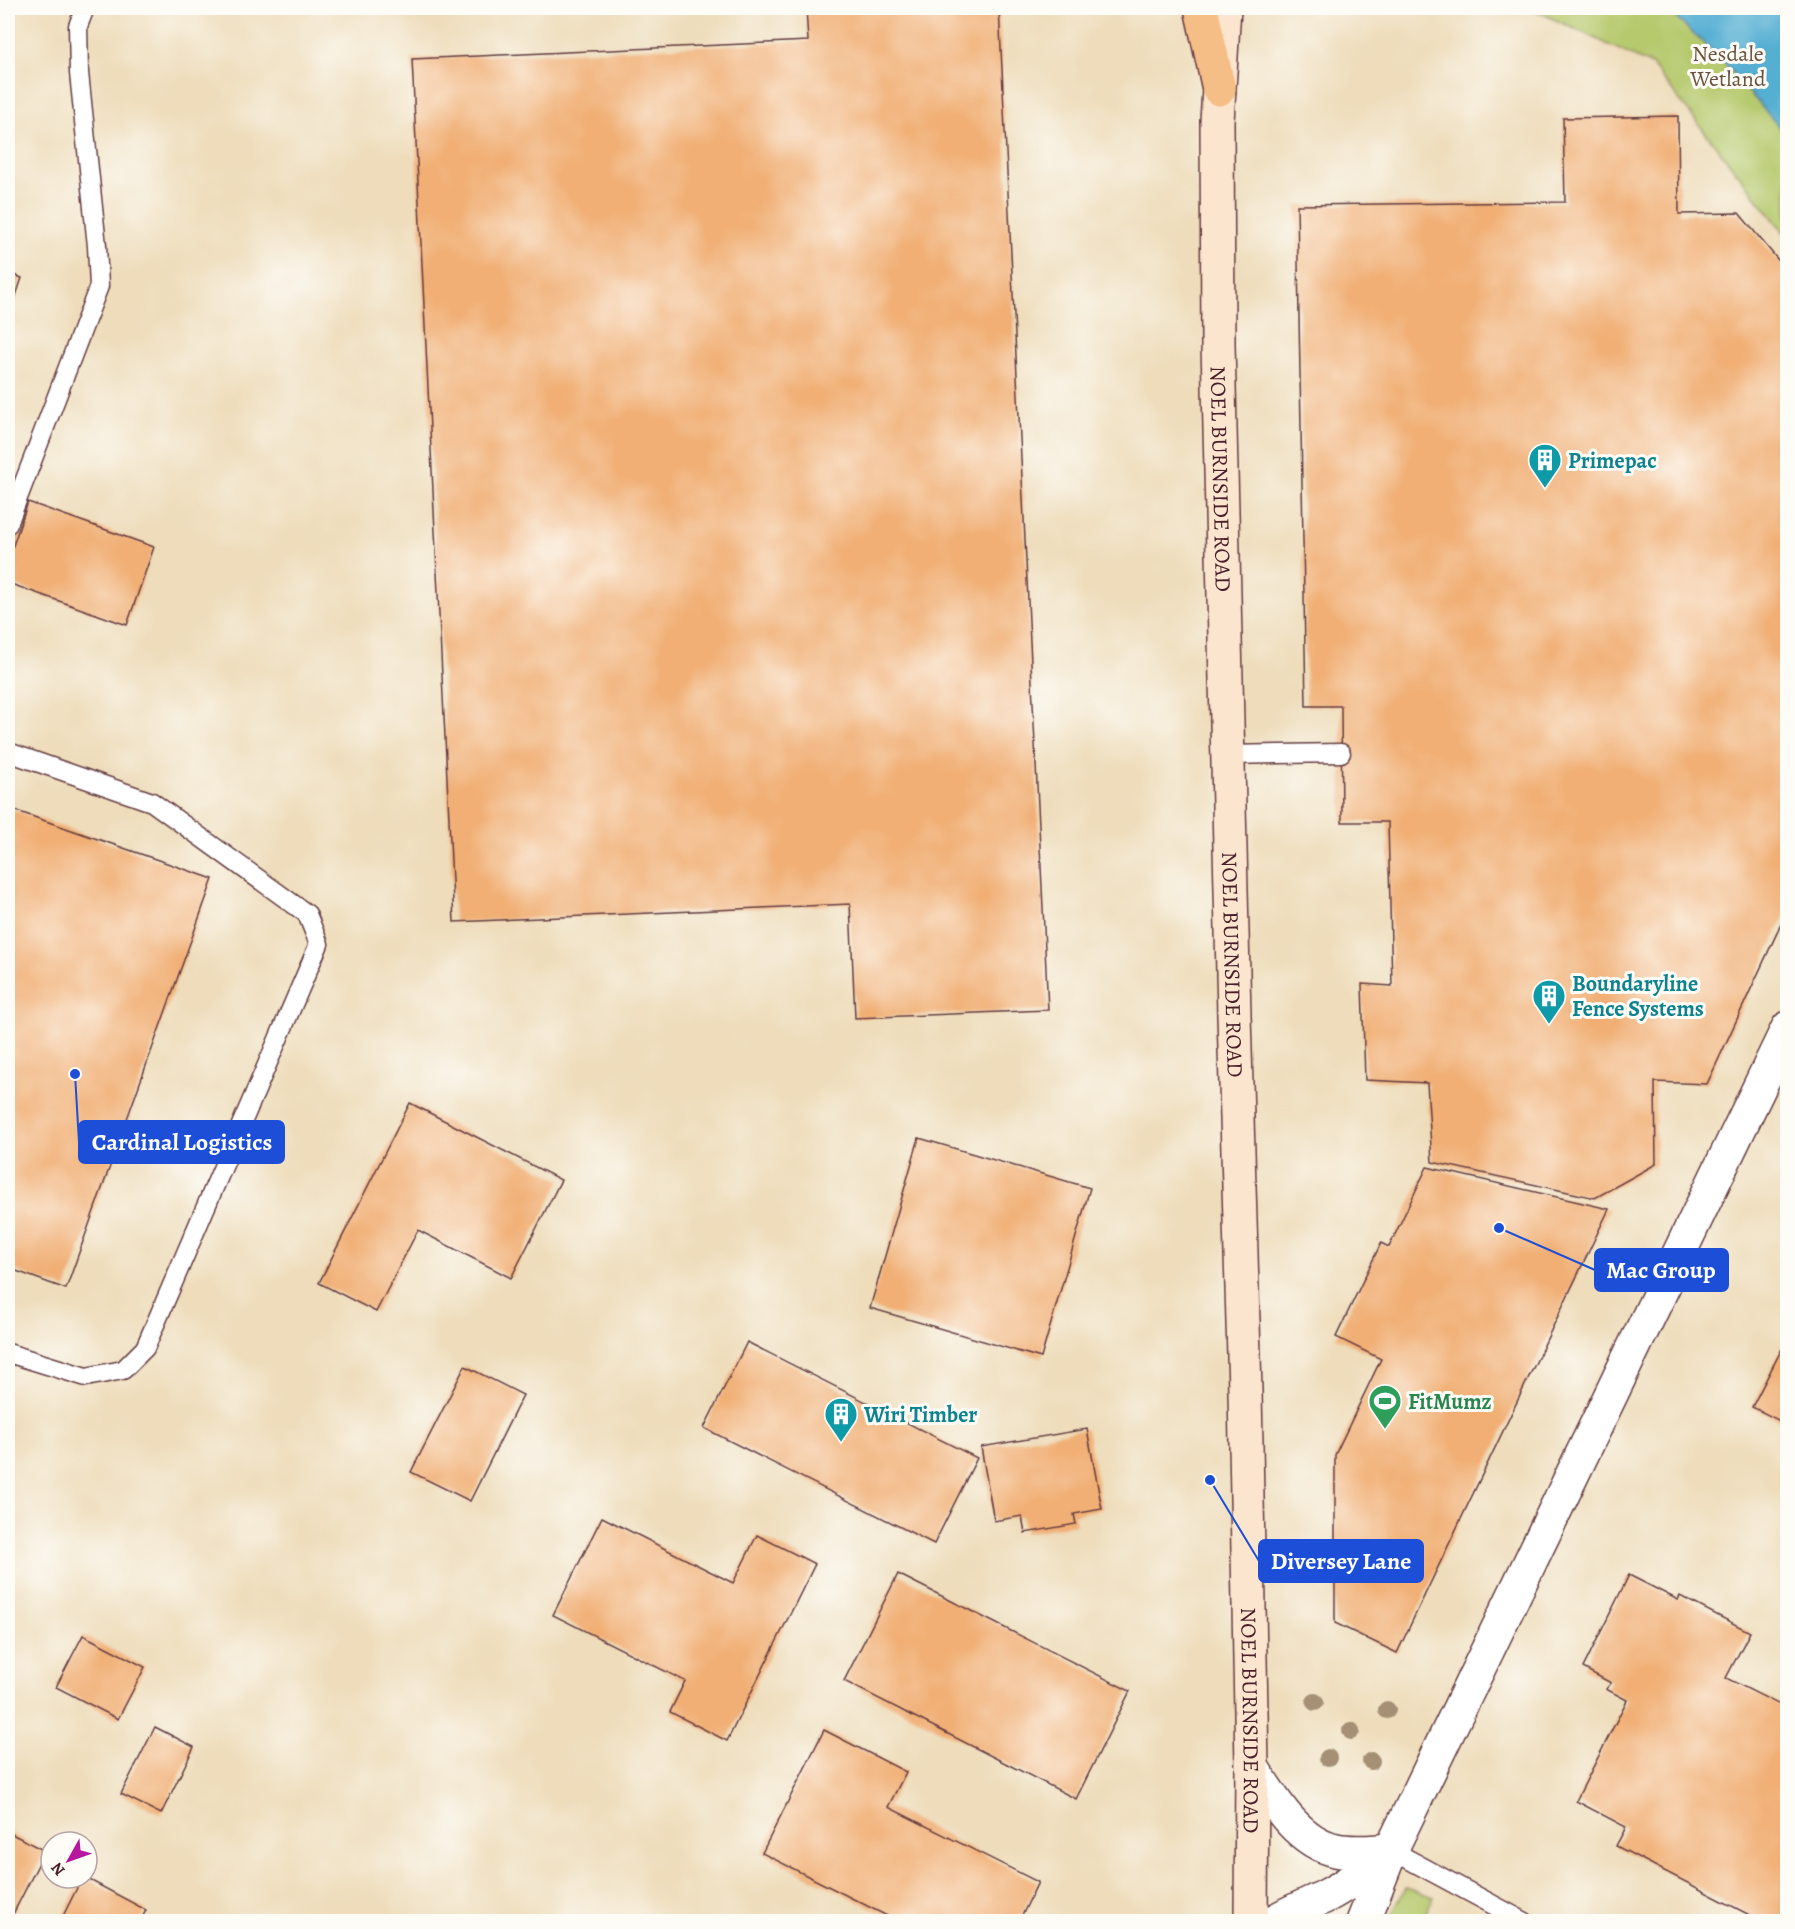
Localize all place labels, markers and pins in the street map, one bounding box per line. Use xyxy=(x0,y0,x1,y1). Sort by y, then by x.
building icon: Primepac xyxy=(1527,442,1563,489)
place label: Primepac xyxy=(1568,446,1657,476)
place label: Boundaryline Fence Systems xyxy=(1572,969,1704,1024)
building icon: Boundaryline Fence Systems xyxy=(1531,978,1567,1025)
callout: Cardinal Logistics xyxy=(79,1121,284,1163)
callout: Mac Group xyxy=(1595,1249,1728,1291)
sports icon: FitMumz xyxy=(1367,1383,1403,1430)
place label: FitMumz xyxy=(1408,1387,1492,1417)
building icon: Wiri Timber xyxy=(823,1396,859,1443)
place label: Wiri Timber xyxy=(863,1400,977,1430)
callout: Diversey Lane xyxy=(1259,1540,1423,1582)

